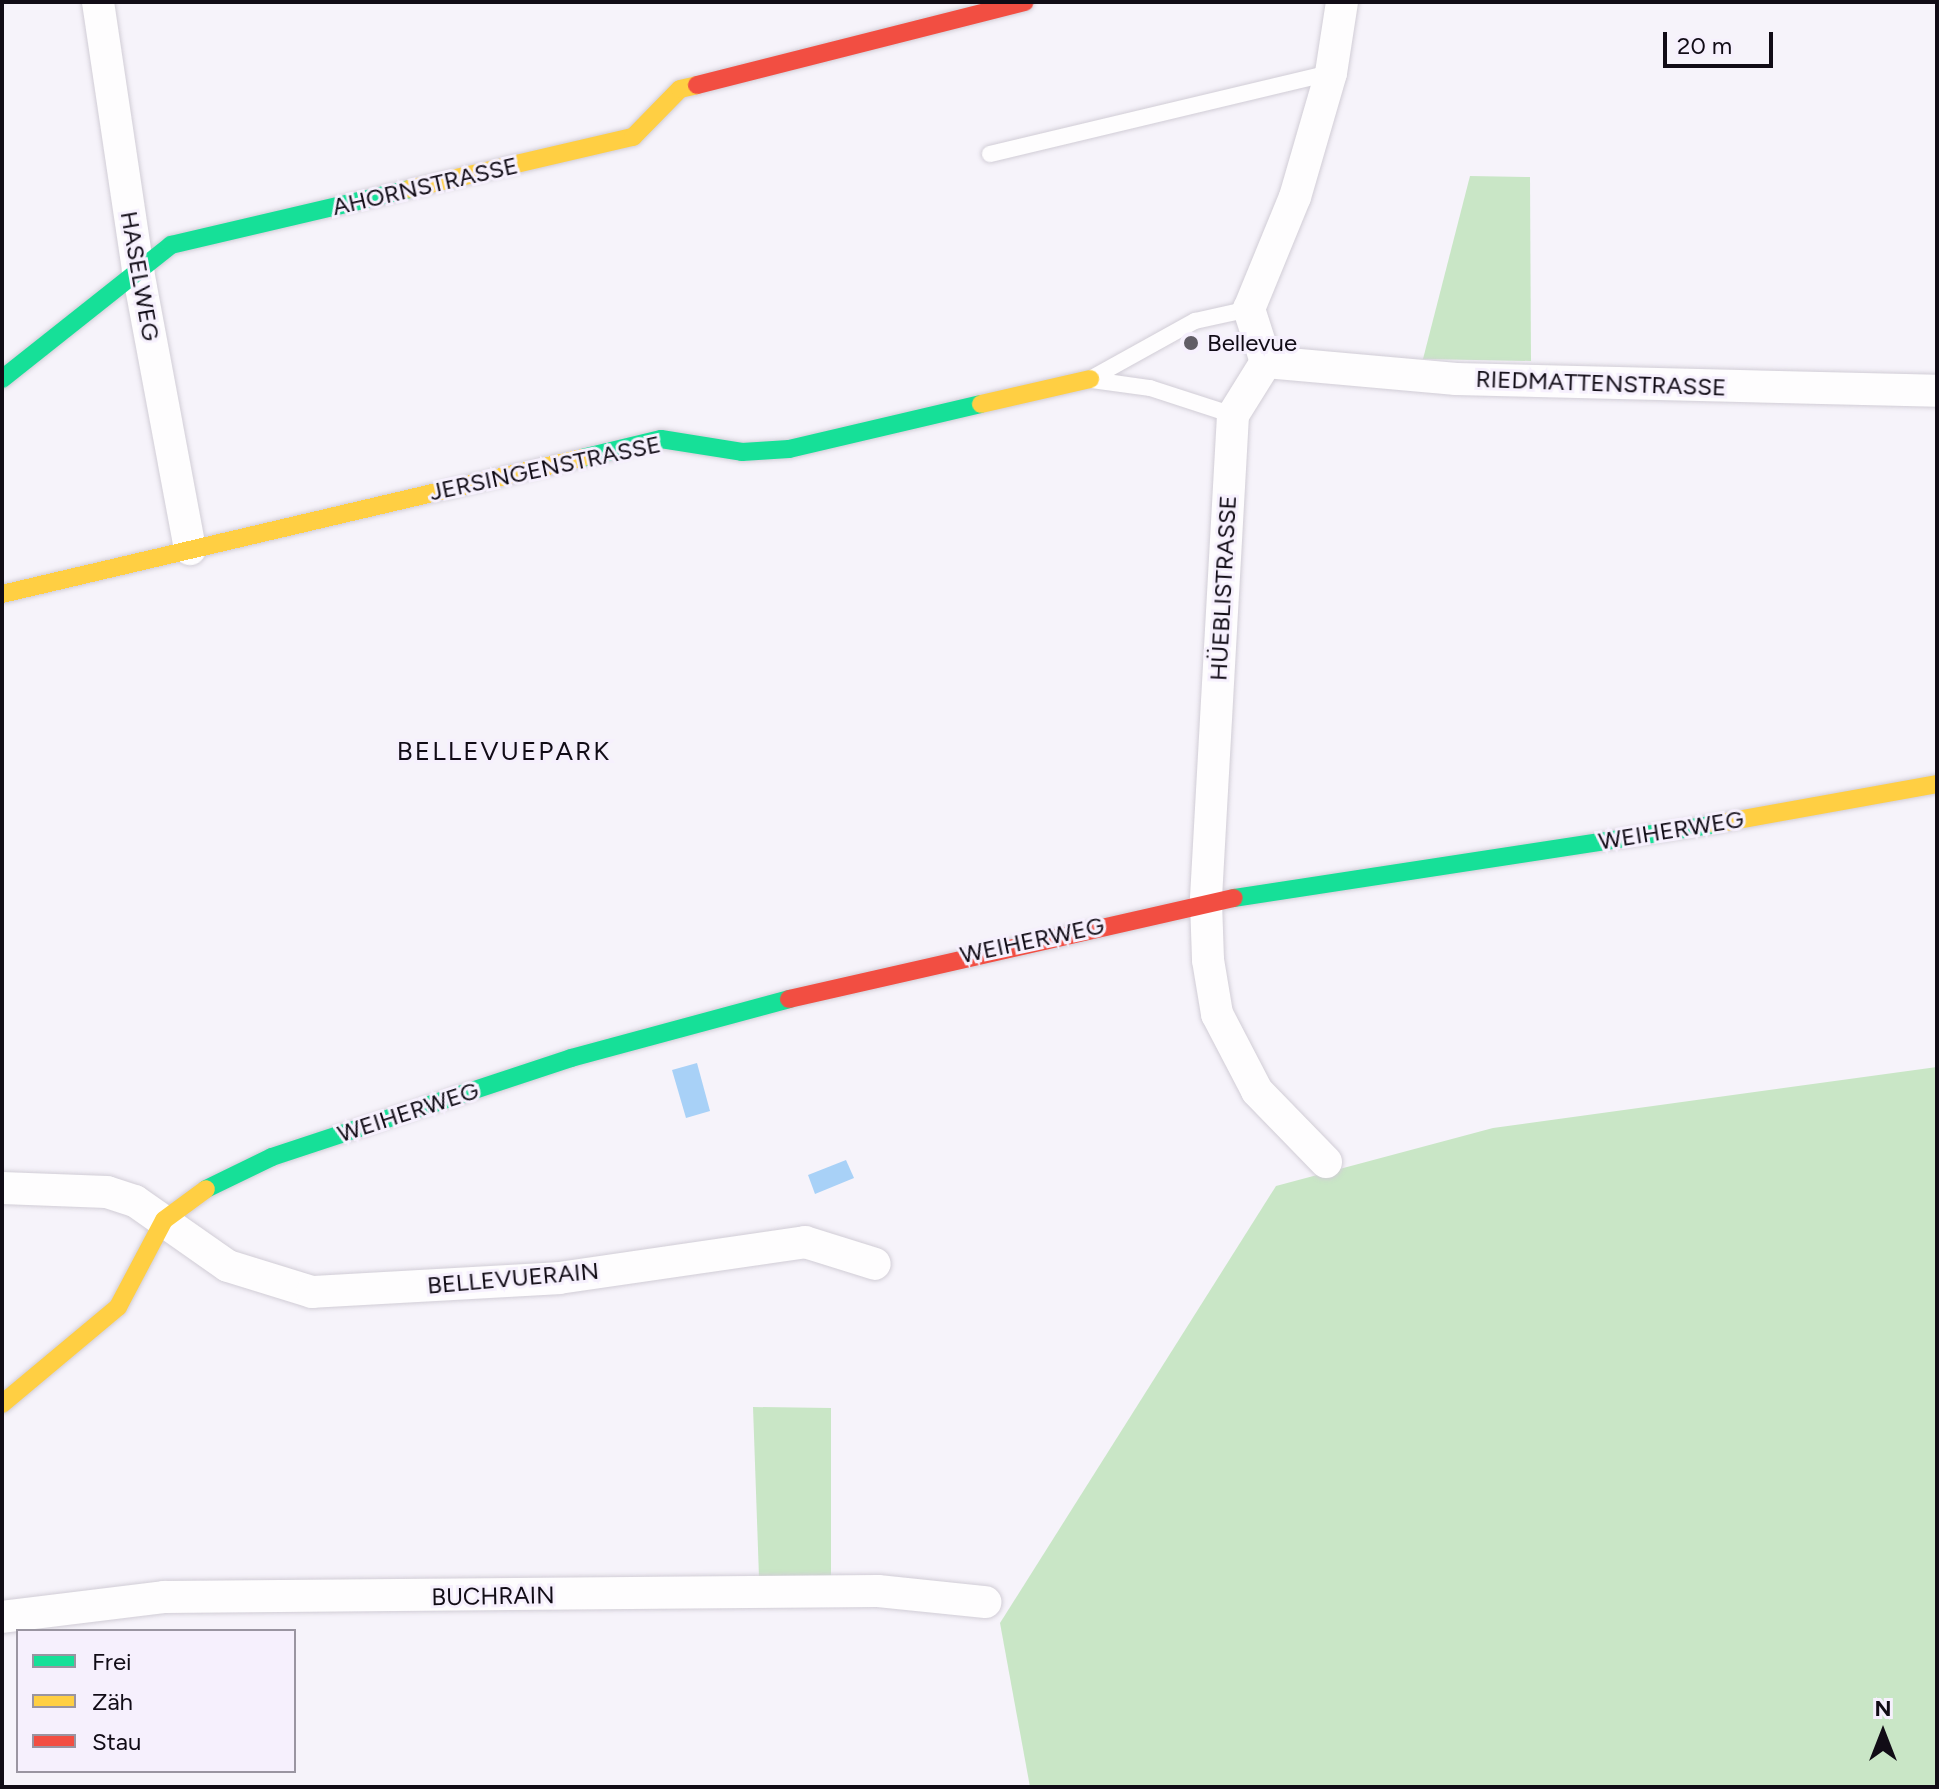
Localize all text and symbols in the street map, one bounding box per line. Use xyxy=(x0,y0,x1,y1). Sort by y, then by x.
scale bar xyxy=(1667,16,1777,66)
text: 20 m xyxy=(1677,31,1732,60)
street label: AHORNSTRASSE xyxy=(329,151,521,221)
street label: HASELWEG xyxy=(114,209,166,343)
place label: Bellevue xyxy=(1207,329,1297,357)
marker: Bellevue xyxy=(1182,334,1200,352)
street label: RIEDMATTENSTRASSE xyxy=(1475,364,1727,402)
street label: JERSINGENSTRASSE xyxy=(427,429,663,507)
street label: HÜEBLISTRASSE xyxy=(1204,494,1242,682)
district label: BELLEVUEPARK xyxy=(397,736,611,768)
street label: WEIHERWEG xyxy=(1596,804,1746,856)
street label: WEIHERWEG xyxy=(957,911,1107,969)
street label: WEIHERWEG xyxy=(334,1076,482,1148)
street label: BELLEVUERAIN xyxy=(426,1256,600,1300)
street label: BUCHRAIN xyxy=(431,1581,555,1611)
legend xyxy=(16,1629,296,1773)
text: Frei xyxy=(92,1647,132,1676)
text: Zäh xyxy=(92,1687,133,1716)
north arrow xyxy=(1843,1693,1923,1773)
text: N xyxy=(1874,1695,1892,1722)
text: Stau xyxy=(92,1727,141,1756)

